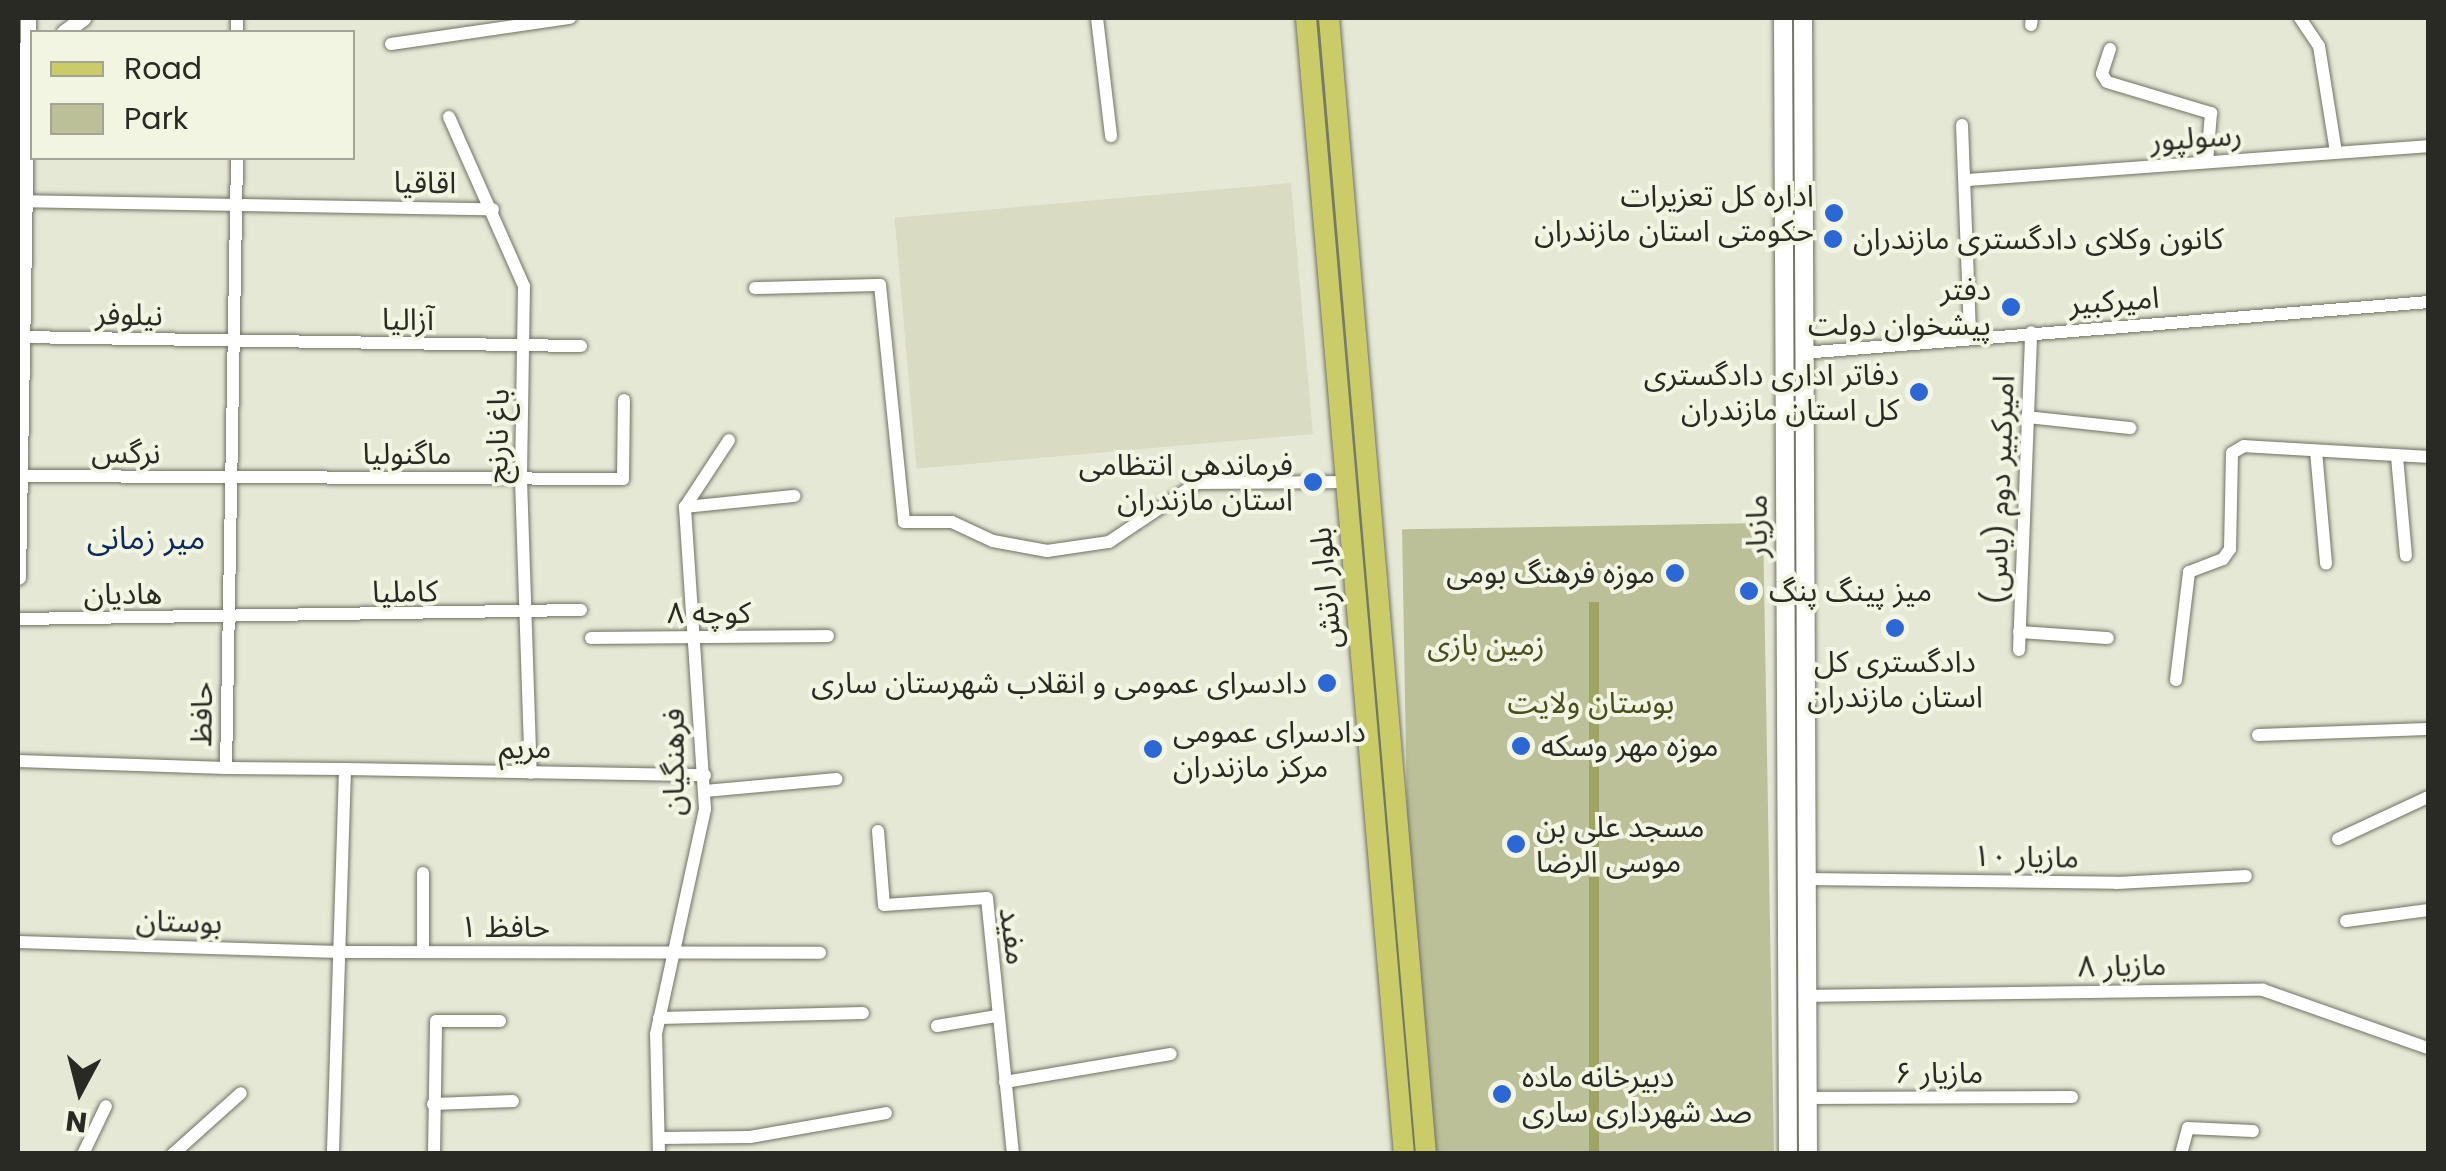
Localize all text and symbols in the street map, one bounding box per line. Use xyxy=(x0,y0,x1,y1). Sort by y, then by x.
legend xyxy=(30,30,355,160)
text: Road xyxy=(124,47,202,90)
text: Park xyxy=(124,97,188,140)
street label: رسولپور xyxy=(2149,117,2243,159)
street label: اقاقیا xyxy=(393,164,457,202)
place label: اداره کل تعزیرات حکومتی استان مازندران xyxy=(1534,178,1814,248)
marker: اداره کل تعزیرات حکومتی استان مازندران xyxy=(1823,202,1845,224)
place label: کانون وکلای دادگستری مازندران xyxy=(1853,221,2223,257)
marker: کانون وکلای دادگستری مازندران xyxy=(1822,228,1844,250)
place label: دفتر پیشخوان دولت xyxy=(1808,272,1991,342)
street label: امیرکبیر xyxy=(2068,280,2160,322)
street label: نیلوفر xyxy=(95,296,163,334)
marker: دفتر پیشخوان دولت xyxy=(2000,296,2022,318)
street label: آزالیا xyxy=(382,302,434,338)
place label: دفاتر اداری دادگستری کل استان مازندران xyxy=(1644,357,1899,428)
street label: امیرکبیر دوم (یاس) xyxy=(1978,374,2022,606)
marker: دفاتر اداری دادگستری کل استان مازندران xyxy=(1908,381,1930,403)
street label: باغ نارنج xyxy=(479,388,517,484)
street label: نرگس xyxy=(91,434,161,472)
street label: ماگنولیا xyxy=(362,436,452,472)
place label: فرماندهی انتظامی استان مازندران xyxy=(1079,447,1293,518)
marker: فرماندهی انتظامی استان مازندران xyxy=(1302,471,1324,493)
street label: مازیار xyxy=(1739,494,1775,558)
district label: میر زمانی xyxy=(87,519,205,557)
street label: بلوار ارتش xyxy=(1303,526,1349,650)
place label: موزه فرهنگ بومی xyxy=(1446,555,1655,591)
marker: موزه فرهنگ بومی xyxy=(1664,562,1686,584)
street label: کاملیا xyxy=(372,573,438,611)
place label: میز پینگ پنگ xyxy=(1769,573,1932,609)
street label: هادیان xyxy=(84,576,162,612)
marker: میز پینگ پنگ xyxy=(1738,580,1760,602)
street label: کوچه ۸ xyxy=(667,595,751,631)
marker: دادگستری کل استان مازندران xyxy=(1884,617,1906,639)
park label: زمین بازی xyxy=(1427,627,1545,663)
place label: دادگستری کل استان مازندران xyxy=(1807,644,1983,714)
place label: دادسرای عمومی و انقلاب شهرستان ساری xyxy=(811,665,1307,701)
marker: دادسرای عمومی و انقلاب شهرستان ساری xyxy=(1316,672,1338,694)
street label: حافظ xyxy=(183,681,221,747)
park label: بوستان ولایت xyxy=(1508,685,1674,721)
street label: فرهنگیان xyxy=(656,708,692,816)
place label: دادسرای عمومی مرکز مازندران xyxy=(1173,714,1366,784)
place label: موزه مهر وسکه xyxy=(1541,728,1718,764)
street label: مریم xyxy=(499,730,551,766)
marker: موزه مهر وسکه xyxy=(1510,735,1532,757)
marker: دادسرای عمومی مرکز مازندران xyxy=(1142,738,1164,760)
place label: مسجد علی بن موسی الرضا xyxy=(1536,809,1704,880)
marker: مسجد علی بن موسی الرضا xyxy=(1505,833,1527,855)
street label: مازیار ١٠ xyxy=(1973,838,2079,876)
street label: بوستان xyxy=(135,903,223,941)
street label: مفید xyxy=(991,905,1035,967)
street label: حافظ ۱ xyxy=(460,909,550,945)
street label: مازیار ٨ xyxy=(2077,947,2167,985)
north arrow xyxy=(30,1041,130,1141)
street label: مازیار ۶ xyxy=(1895,1055,1983,1091)
place label: دبیرخانه ماده صد شهرداری ساری xyxy=(1522,1059,1752,1130)
marker: دبیرخانه ماده صد شهرداری ساری xyxy=(1491,1083,1513,1105)
text: N xyxy=(63,1101,89,1142)

